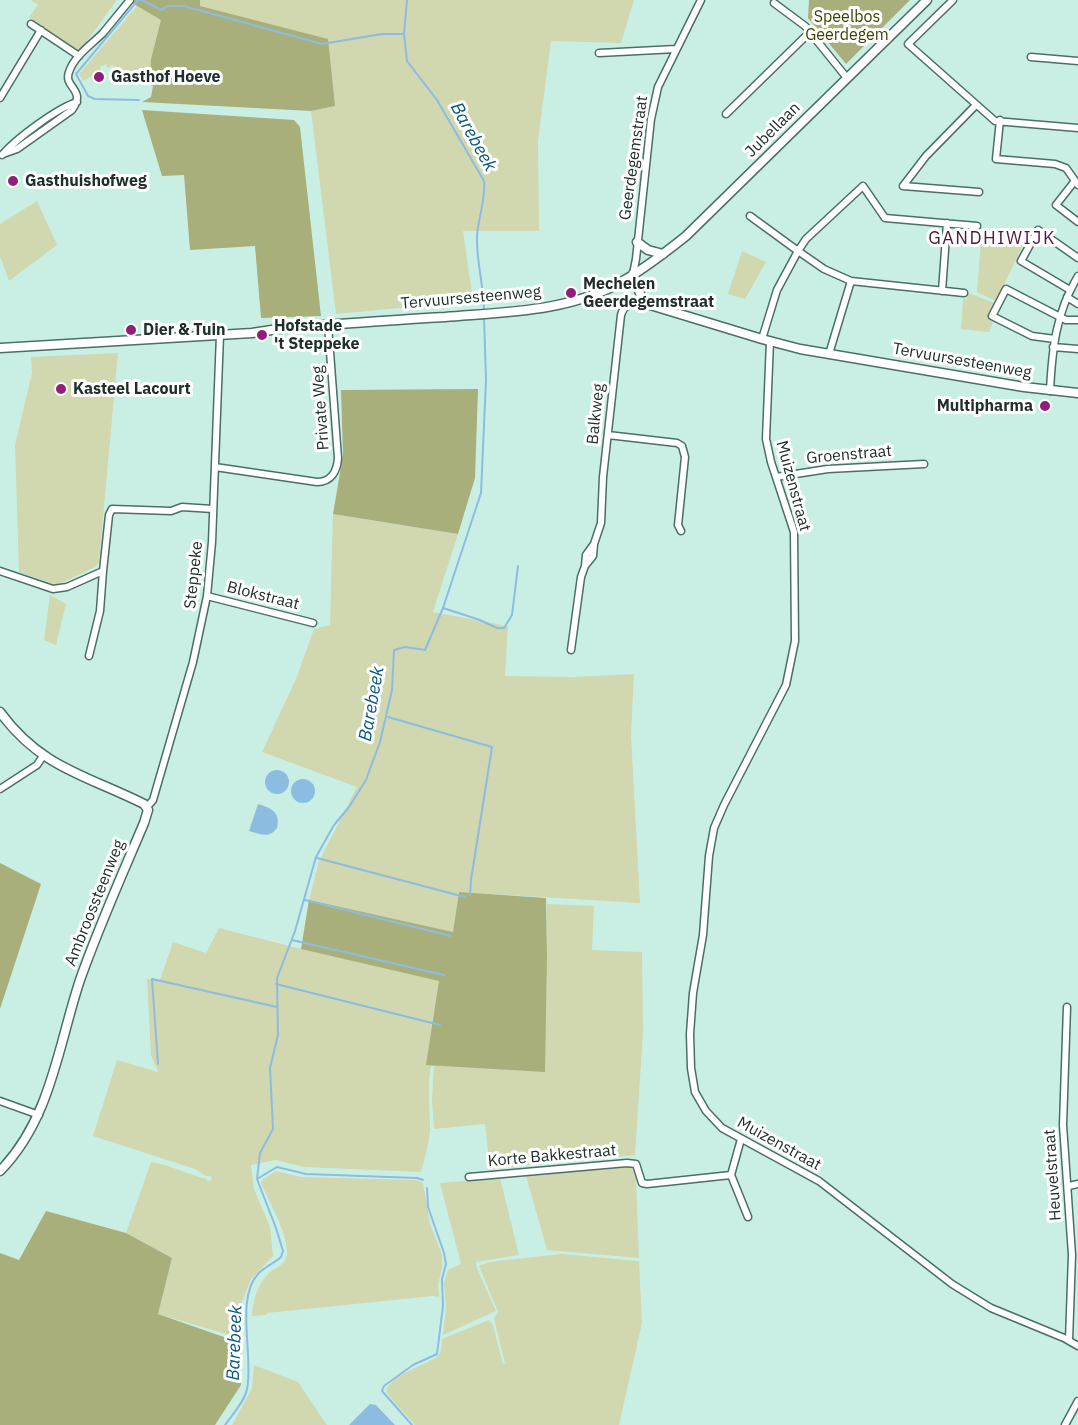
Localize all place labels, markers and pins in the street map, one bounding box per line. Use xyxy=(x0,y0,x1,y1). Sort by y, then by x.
place label: Gasthof Hoeve xyxy=(111,67,221,87)
marker: Gasthof Hoeve xyxy=(92,70,106,84)
place label: Gasthuishofweg xyxy=(25,171,147,191)
marker: Gasthuishofweg xyxy=(6,174,20,188)
place label: Mechelen Geerdegemstraat xyxy=(583,274,714,312)
marker: Mechelen Geerdegemstraat xyxy=(564,286,578,300)
place label: Hofstade 't Steppeke xyxy=(274,316,359,354)
place label: Dier & Tuin xyxy=(143,320,226,340)
marker: Dier & Tuin xyxy=(124,323,138,337)
marker: Hofstade 't Steppeke xyxy=(255,328,269,342)
place label: Kasteel Lacourt xyxy=(73,379,191,399)
marker: Kasteel Lacourt xyxy=(54,382,68,396)
place label: Multipharma xyxy=(937,396,1033,416)
marker: Multipharma xyxy=(1038,399,1052,413)

